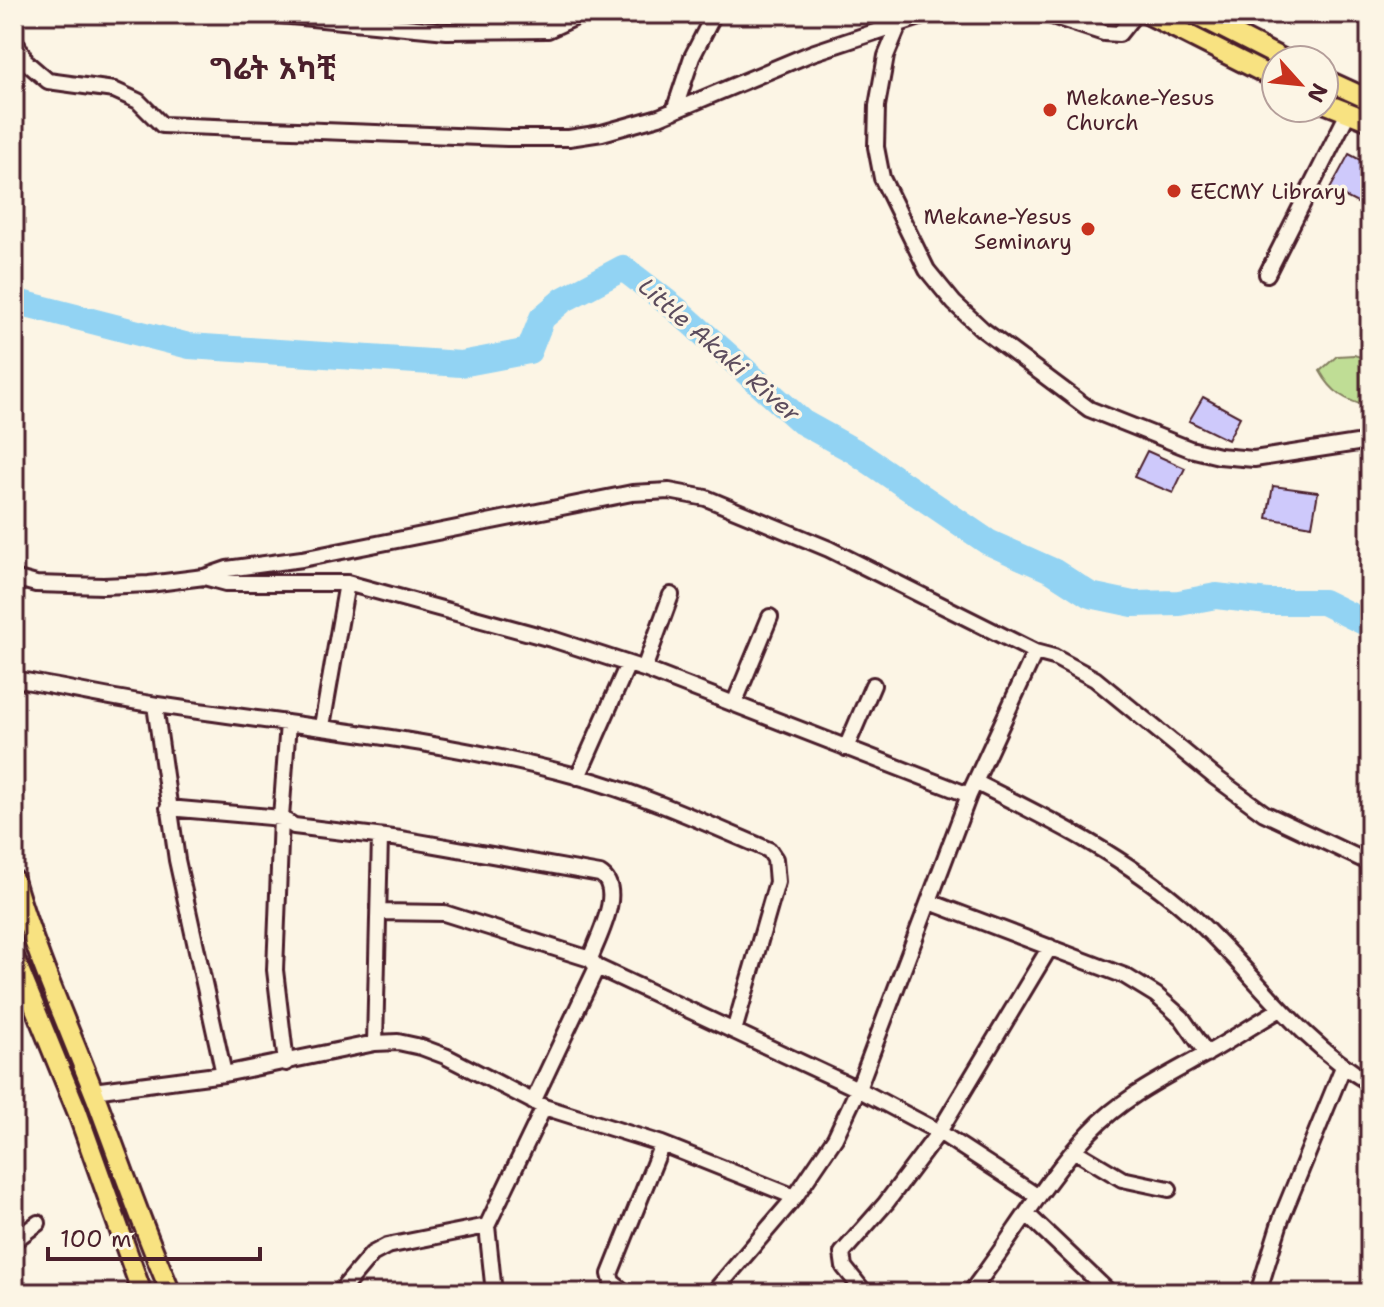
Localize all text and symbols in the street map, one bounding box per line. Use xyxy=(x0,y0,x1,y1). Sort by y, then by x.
north arrow xyxy=(1260,44,1340,124)
district label: ግሬት አካቺ xyxy=(210,48,336,89)
text: N xyxy=(1300,79,1334,107)
place label: Mekane-Yesus Church xyxy=(1066,83,1215,137)
marker: Mekane-Yesus Church xyxy=(1041,101,1059,119)
place label: EECMY Library xyxy=(1190,177,1346,206)
marker: EECMY Library xyxy=(1165,182,1183,200)
place label: Mekane-Yesus Seminary xyxy=(923,202,1072,256)
marker: Mekane-Yesus Seminary xyxy=(1079,220,1097,238)
water label: Little Akaki River xyxy=(631,271,807,430)
scale bar xyxy=(48,1211,260,1261)
text: 100 m xyxy=(60,1223,132,1255)

